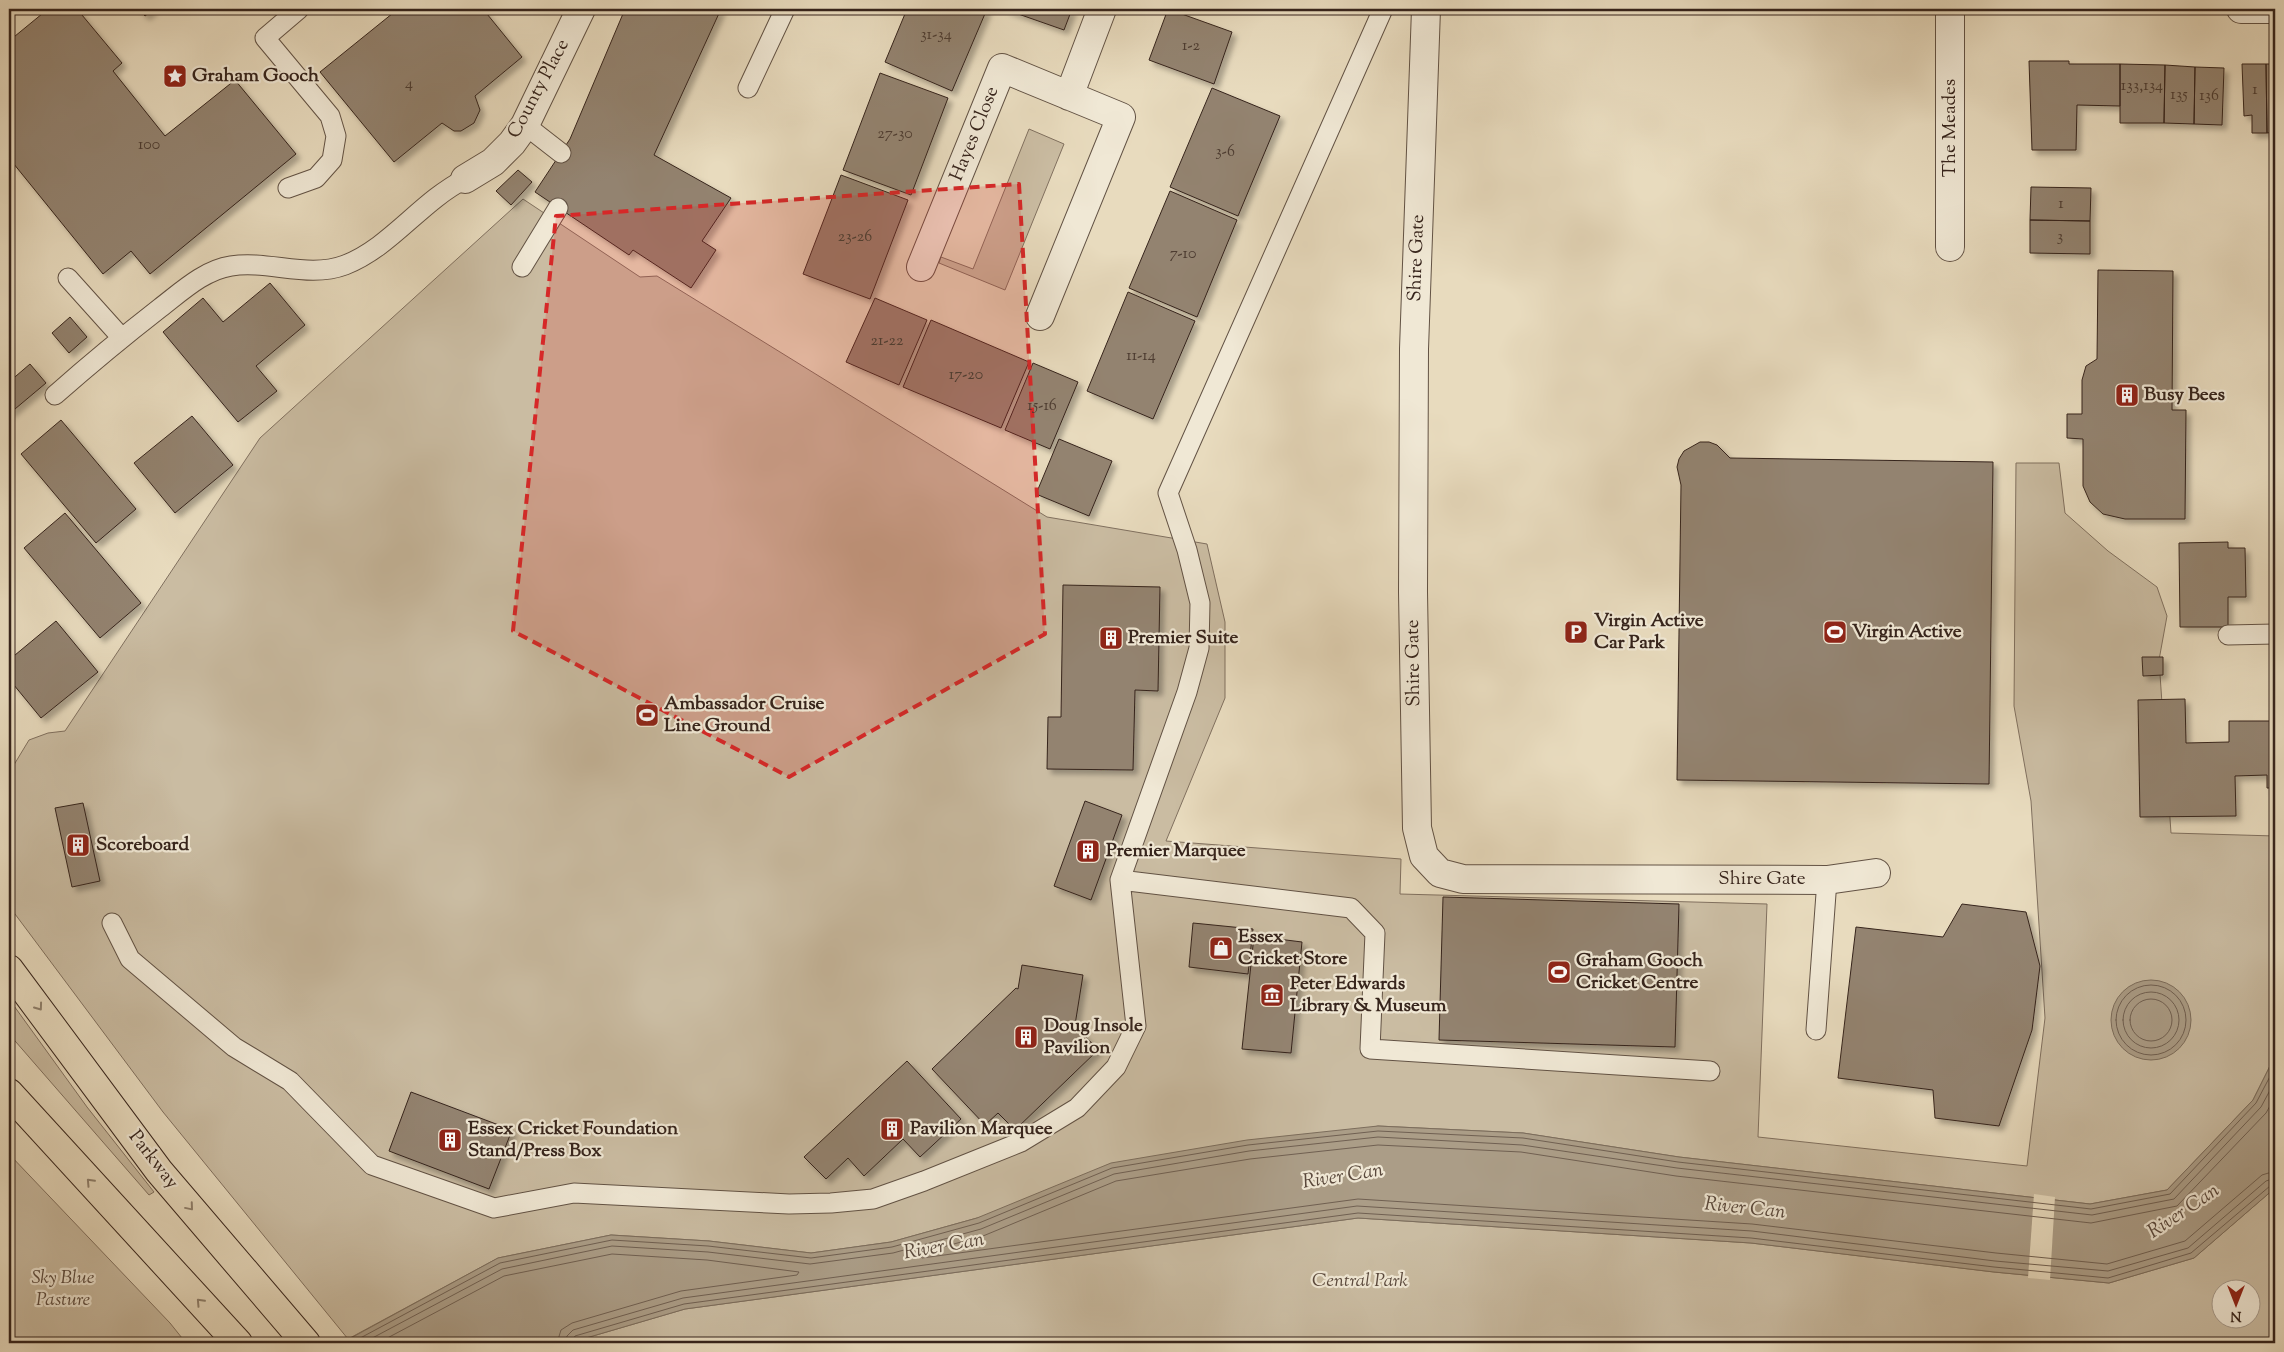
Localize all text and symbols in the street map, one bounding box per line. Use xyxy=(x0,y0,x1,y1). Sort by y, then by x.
house number: 31-34 xyxy=(920,24,952,47)
street label: County Place xyxy=(501,34,577,144)
house number: 1-2 xyxy=(1182,35,1201,58)
place icon: Graham Gooch xyxy=(162,63,188,89)
place label: Graham Gooch xyxy=(192,63,320,90)
house number: 4 xyxy=(405,73,413,96)
house number: 133,134 xyxy=(2121,75,2163,98)
street label: The Meades xyxy=(1937,79,1964,177)
house number: 1 xyxy=(2252,79,2258,102)
street label: Hayes Close xyxy=(944,82,1006,185)
house number: 135 xyxy=(2170,84,2188,107)
house number: 136 xyxy=(2199,85,2219,108)
house number: 27-30 xyxy=(877,123,913,146)
house number: 100 xyxy=(138,134,160,157)
house number: 3-6 xyxy=(1215,141,1235,164)
house number: 1 xyxy=(2058,193,2064,216)
street label: Shire Gate xyxy=(1402,214,1432,302)
house number: 23-26 xyxy=(838,226,872,249)
house number: 3 xyxy=(2057,226,2063,249)
house number: 7-10 xyxy=(1170,243,1196,266)
house number: 21-22 xyxy=(870,330,904,353)
house number: 11-14 xyxy=(1126,345,1156,368)
house number: 17-20 xyxy=(949,364,983,387)
building icon: Busy Bees xyxy=(2114,382,2140,408)
place label: Busy Bees xyxy=(2144,382,2226,409)
house number: 15-16 xyxy=(1027,395,1057,418)
place label: Virgin Active Car Park xyxy=(1594,608,1704,657)
street label: Shire Gate xyxy=(1400,619,1428,707)
parking icon: Virgin Active Car Park xyxy=(1563,619,1589,645)
sports icon: Virgin Active xyxy=(1822,619,1848,645)
place label: Virgin Active xyxy=(1852,619,1962,646)
building icon: Premier Suite xyxy=(1098,625,1124,651)
place label: Premier Suite xyxy=(1128,625,1239,652)
place label: Ambassador Cruise Line Ground xyxy=(664,691,825,740)
sports icon: Ambassador Cruise Line Ground xyxy=(634,702,660,728)
building icon: Scoreboard xyxy=(65,832,91,858)
place label: Scoreboard xyxy=(96,832,189,859)
building icon: Premier Marquee xyxy=(1075,838,1101,864)
place label: Premier Marquee xyxy=(1106,838,1246,865)
street label: Shire Gate xyxy=(1718,866,1806,893)
place label: Essex Cricket Store xyxy=(1238,924,1348,973)
shop icon: Essex Cricket Store xyxy=(1208,935,1234,961)
place label: Graham Gooch Cricket Centre xyxy=(1576,948,1704,997)
sports icon: Graham Gooch Cricket Centre xyxy=(1546,959,1572,985)
place label: Peter Edwards Library & Museum xyxy=(1290,971,1447,1020)
museum icon: Peter Edwards Library & Museum xyxy=(1259,982,1285,1008)
one-way arrow xyxy=(33,1001,42,1011)
place label: Doug Insole Pavilion xyxy=(1044,1013,1143,1062)
building icon: Doug Insole Pavilion xyxy=(1013,1024,1039,1050)
place label: Essex Cricket Foundation Stand/Press Box xyxy=(468,1116,679,1165)
building icon: Pavilion Marquee xyxy=(879,1116,905,1142)
place label: Pavilion Marquee xyxy=(910,1116,1053,1143)
street label: Parkway xyxy=(121,1125,185,1196)
building icon: Essex Cricket Foundation Stand/Press Box xyxy=(437,1127,463,1153)
water label: River Can xyxy=(1301,1156,1386,1198)
water label: River Can xyxy=(2142,1177,2226,1247)
one-way arrow xyxy=(87,1179,96,1188)
water label: River Can xyxy=(1703,1190,1787,1228)
one-way arrow xyxy=(184,1201,193,1210)
water label: River Can xyxy=(901,1226,987,1268)
park label: Sky Blue Pasture xyxy=(32,1265,95,1314)
park label: Central Park xyxy=(1312,1268,1408,1295)
north arrow xyxy=(2212,1280,2262,1330)
one-way arrow xyxy=(197,1298,206,1307)
text: N xyxy=(2230,1305,2242,1325)

